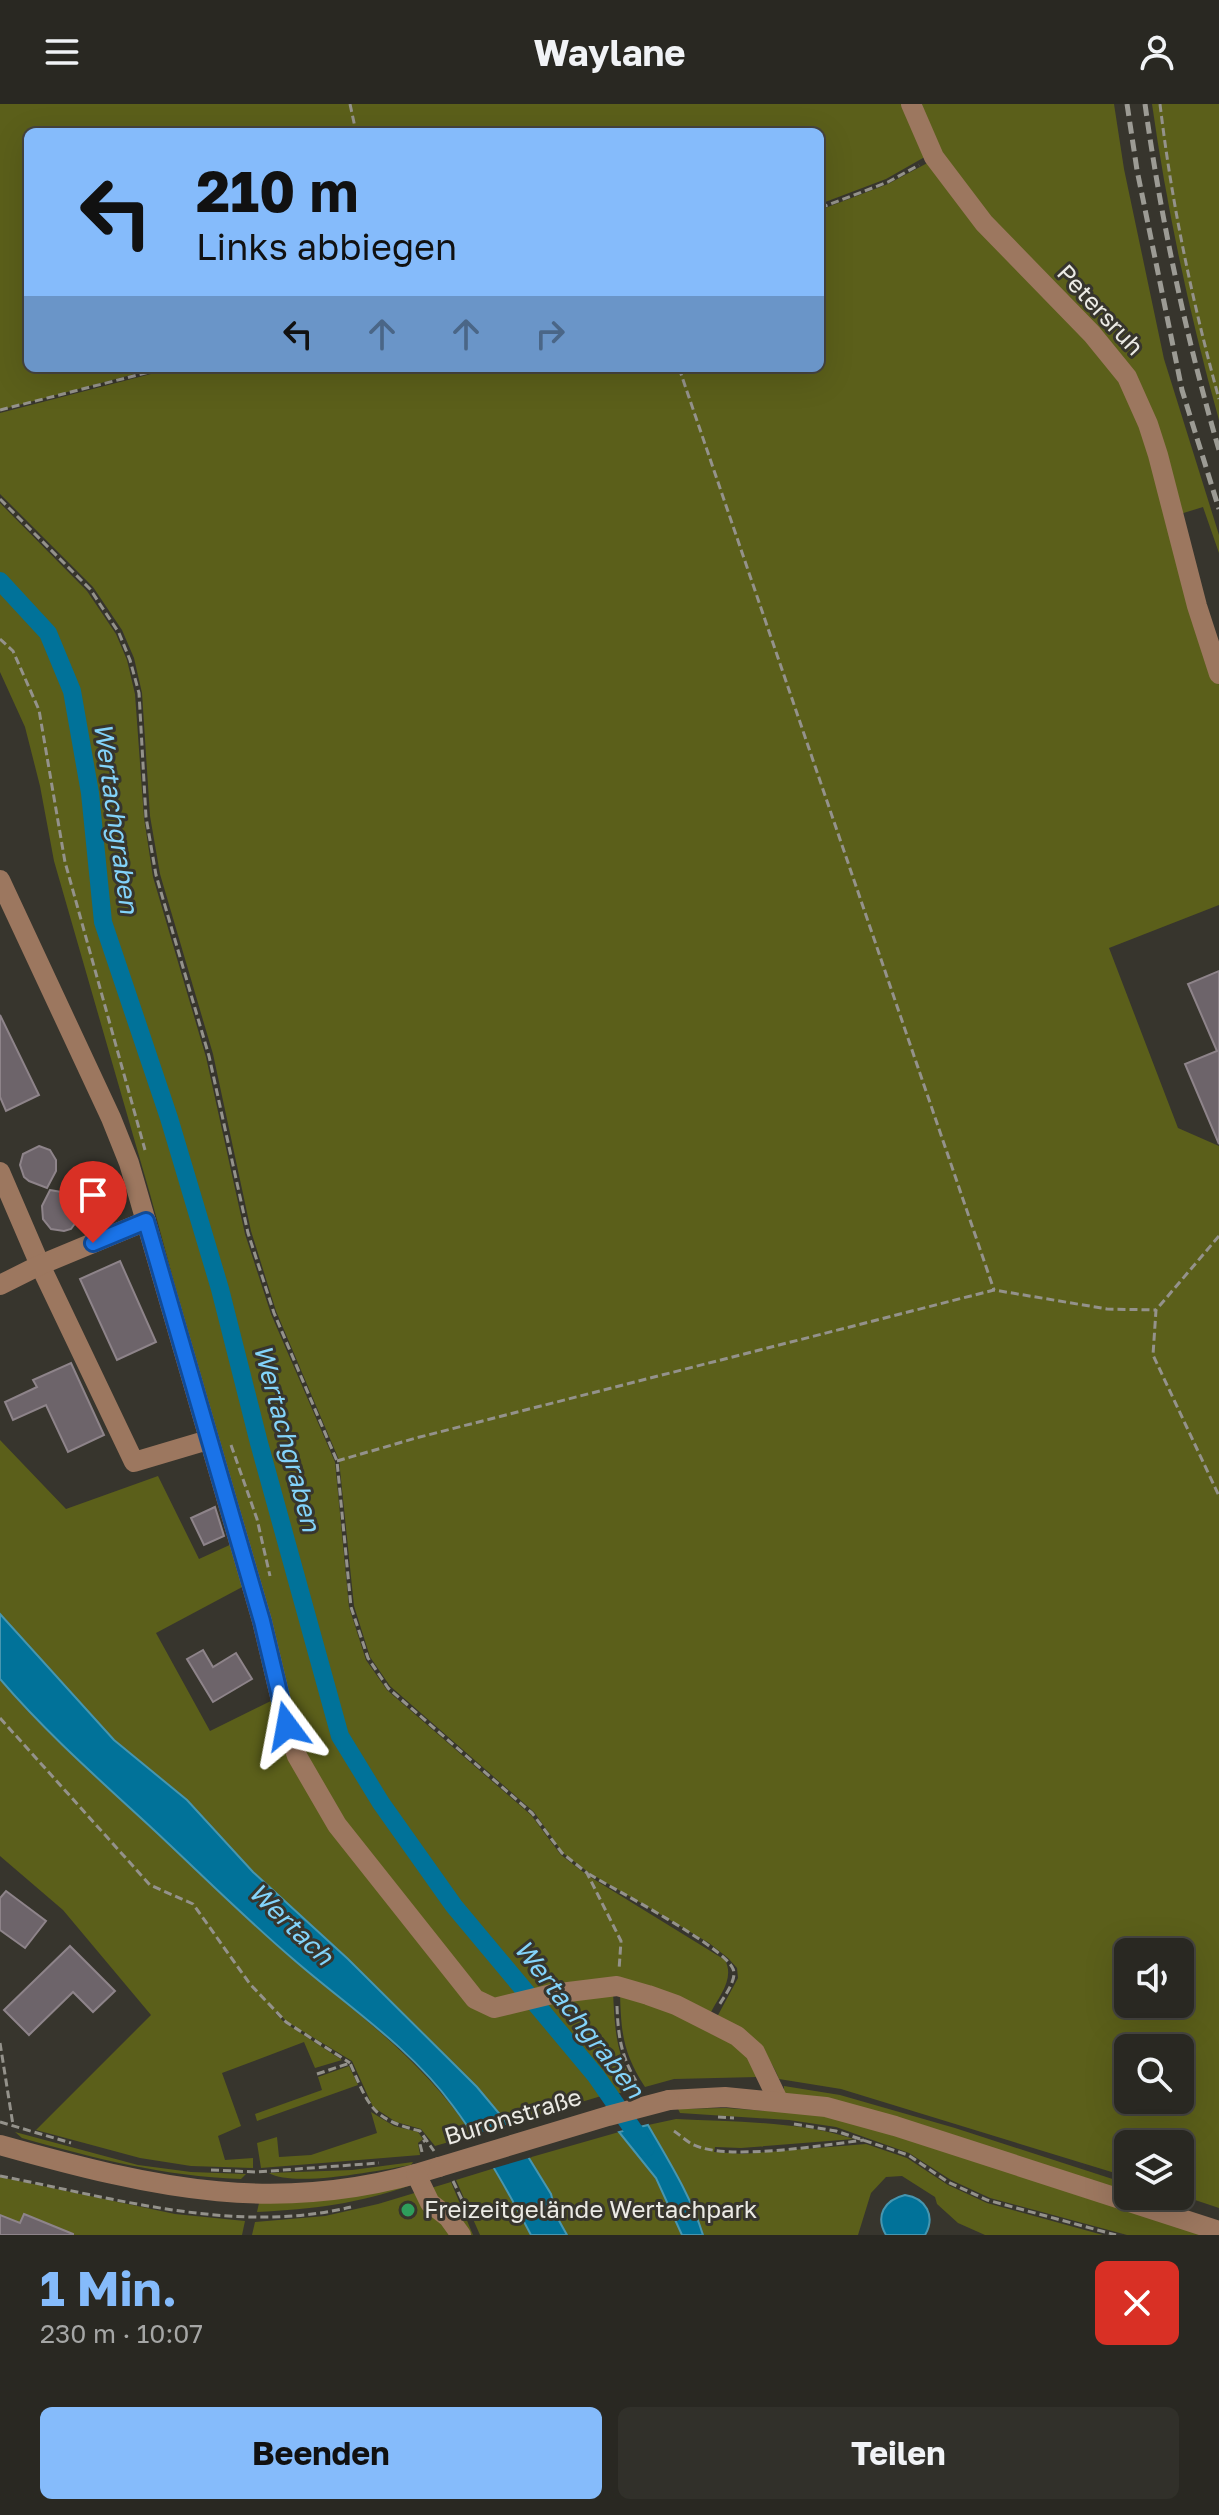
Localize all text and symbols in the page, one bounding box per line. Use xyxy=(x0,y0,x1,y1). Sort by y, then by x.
icon: menu xyxy=(40,30,84,74)
icon: person xyxy=(1135,30,1179,74)
text: Waylane xyxy=(533,31,686,74)
text: 210 m xyxy=(196,157,358,224)
icon: left xyxy=(64,160,168,264)
text: Links abbiegen xyxy=(196,225,457,268)
street label: Petersruh xyxy=(1052,258,1150,360)
icon: left xyxy=(276,312,320,356)
icon: ahead xyxy=(360,312,404,356)
icon: ahead xyxy=(444,312,488,356)
icon: right xyxy=(528,312,572,356)
water label: Wertachgraben xyxy=(88,720,145,916)
pin xyxy=(59,1161,127,1243)
icon: arrive xyxy=(71,1173,115,1217)
water label: Wertachgraben xyxy=(248,1341,328,1536)
position arrow xyxy=(245,1684,329,1768)
water label: Wertach xyxy=(243,1876,341,1972)
water label: Wertachgraben xyxy=(508,1933,651,2105)
map controls xyxy=(1114,1938,1194,2210)
button: sound xyxy=(1114,1938,1194,2018)
button: search xyxy=(1114,2034,1194,2114)
street label: Buronstraße xyxy=(441,2081,585,2150)
button: layers xyxy=(1114,2130,1194,2210)
place label: Freizeitgelände Wertachpark xyxy=(424,2194,757,2223)
marker: Freizeitgelände Wertachpark xyxy=(399,2201,417,2219)
text: 1 Min. xyxy=(40,2259,177,2317)
button: close xyxy=(1095,2261,1179,2345)
text: 230 m · 10:07 xyxy=(40,2318,203,2349)
button: Beenden xyxy=(40,2407,602,2499)
button: Teilen xyxy=(618,2407,1179,2499)

